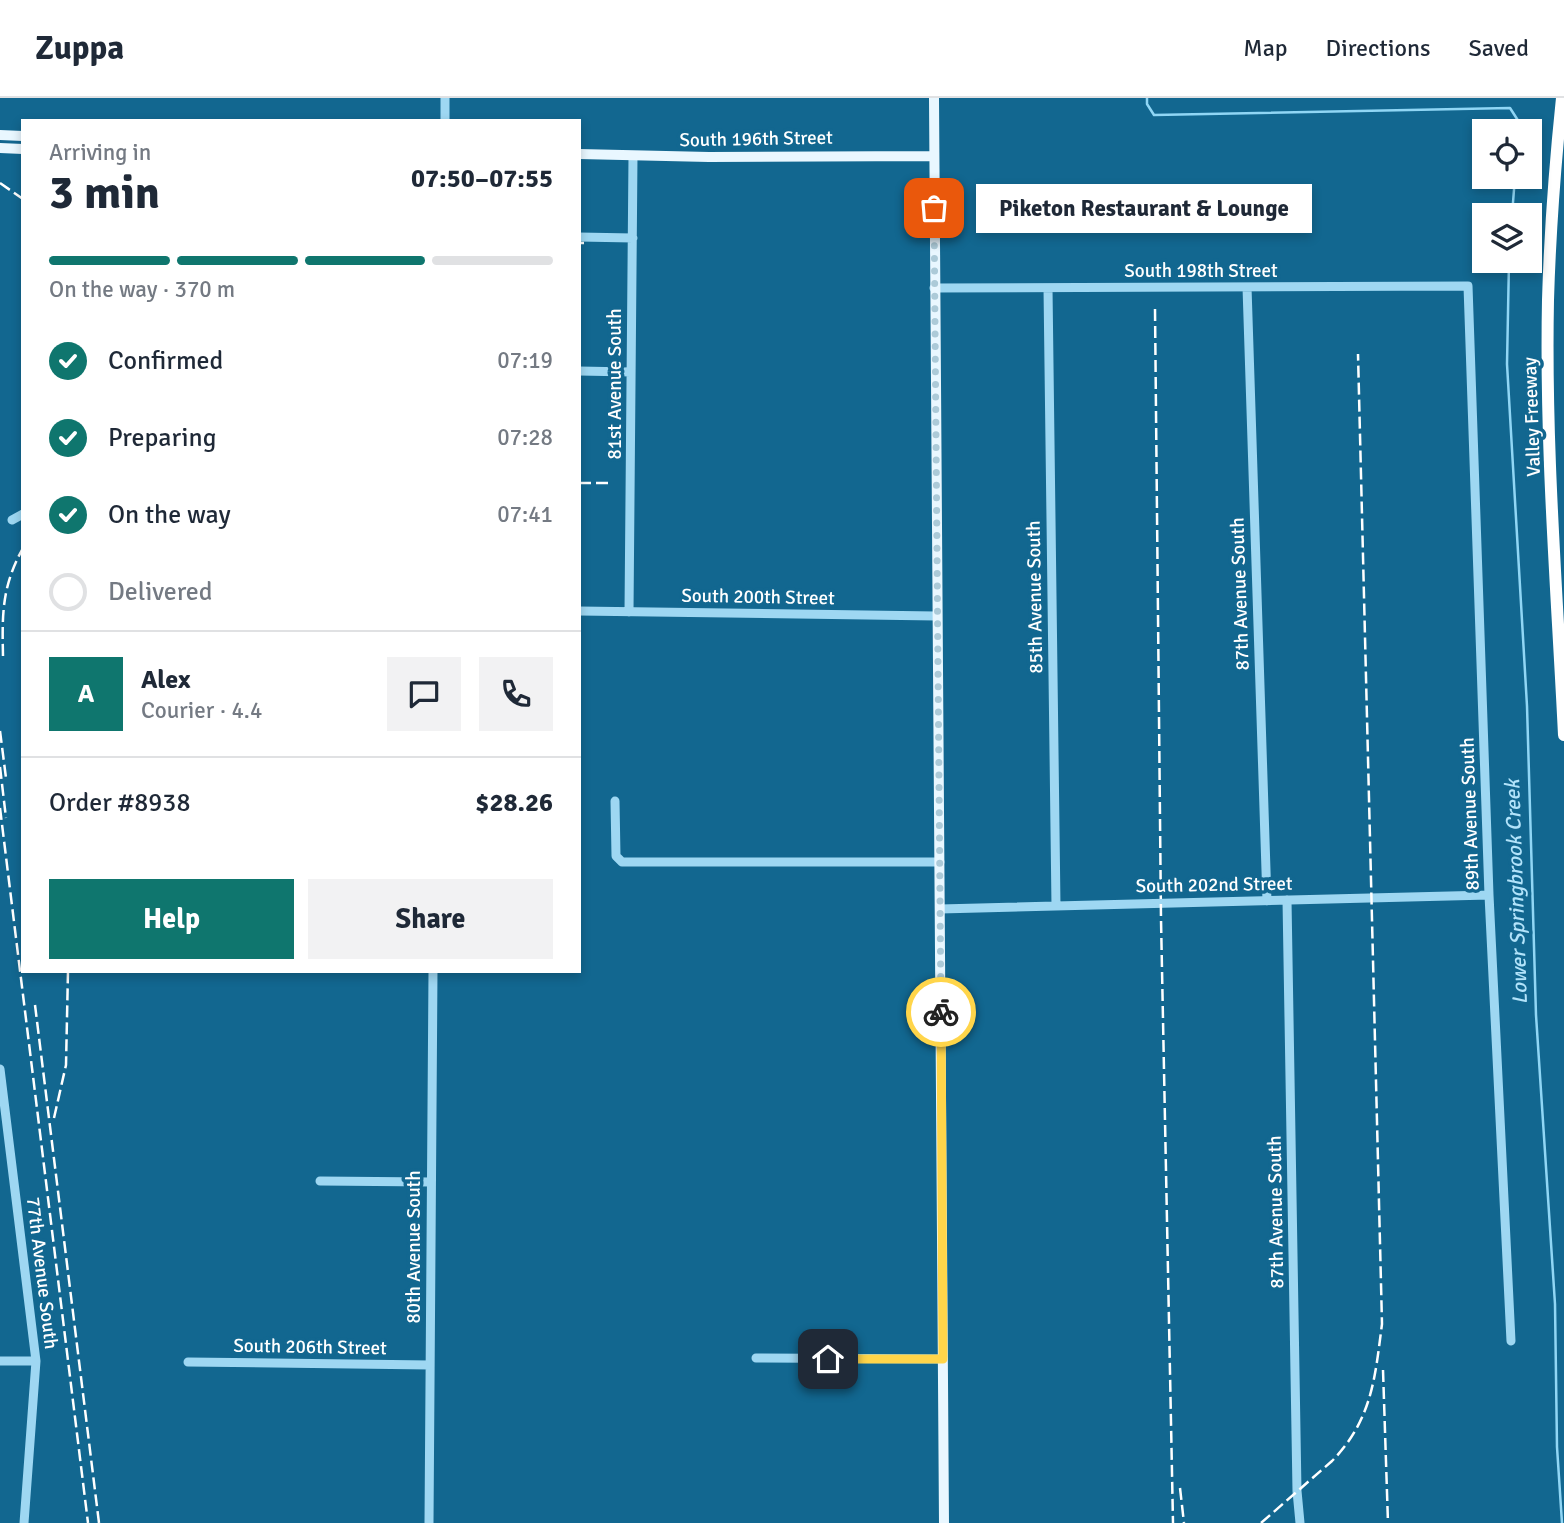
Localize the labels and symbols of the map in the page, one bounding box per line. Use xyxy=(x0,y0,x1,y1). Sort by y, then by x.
street label: South 196th Street xyxy=(679,126,833,152)
pin xyxy=(904,178,964,238)
callout: Piketon Restaurant & Lounge xyxy=(976,184,1312,232)
street label: South 198th Street xyxy=(1124,259,1278,283)
street label: 81st Avenue South xyxy=(603,308,627,460)
street label: Valley Freeway xyxy=(1518,357,1546,477)
street label: 87th Avenue South xyxy=(1225,517,1255,671)
street label: 85th Avenue South xyxy=(1022,520,1048,674)
street label: South 200th Street xyxy=(681,584,835,610)
street label: 89th Avenue South xyxy=(1455,737,1485,891)
water label: Lower Springbrook Creek xyxy=(1499,777,1533,1005)
street label: South 202nd Street xyxy=(1135,872,1293,898)
courier xyxy=(906,977,976,1047)
street label: 87th Avenue South xyxy=(1263,1135,1289,1289)
street label: 80th Avenue South xyxy=(402,1170,426,1324)
street label: 77th Avenue South xyxy=(21,1196,63,1351)
pin xyxy=(798,1329,858,1389)
street label: South 206th Street xyxy=(233,1334,387,1360)

